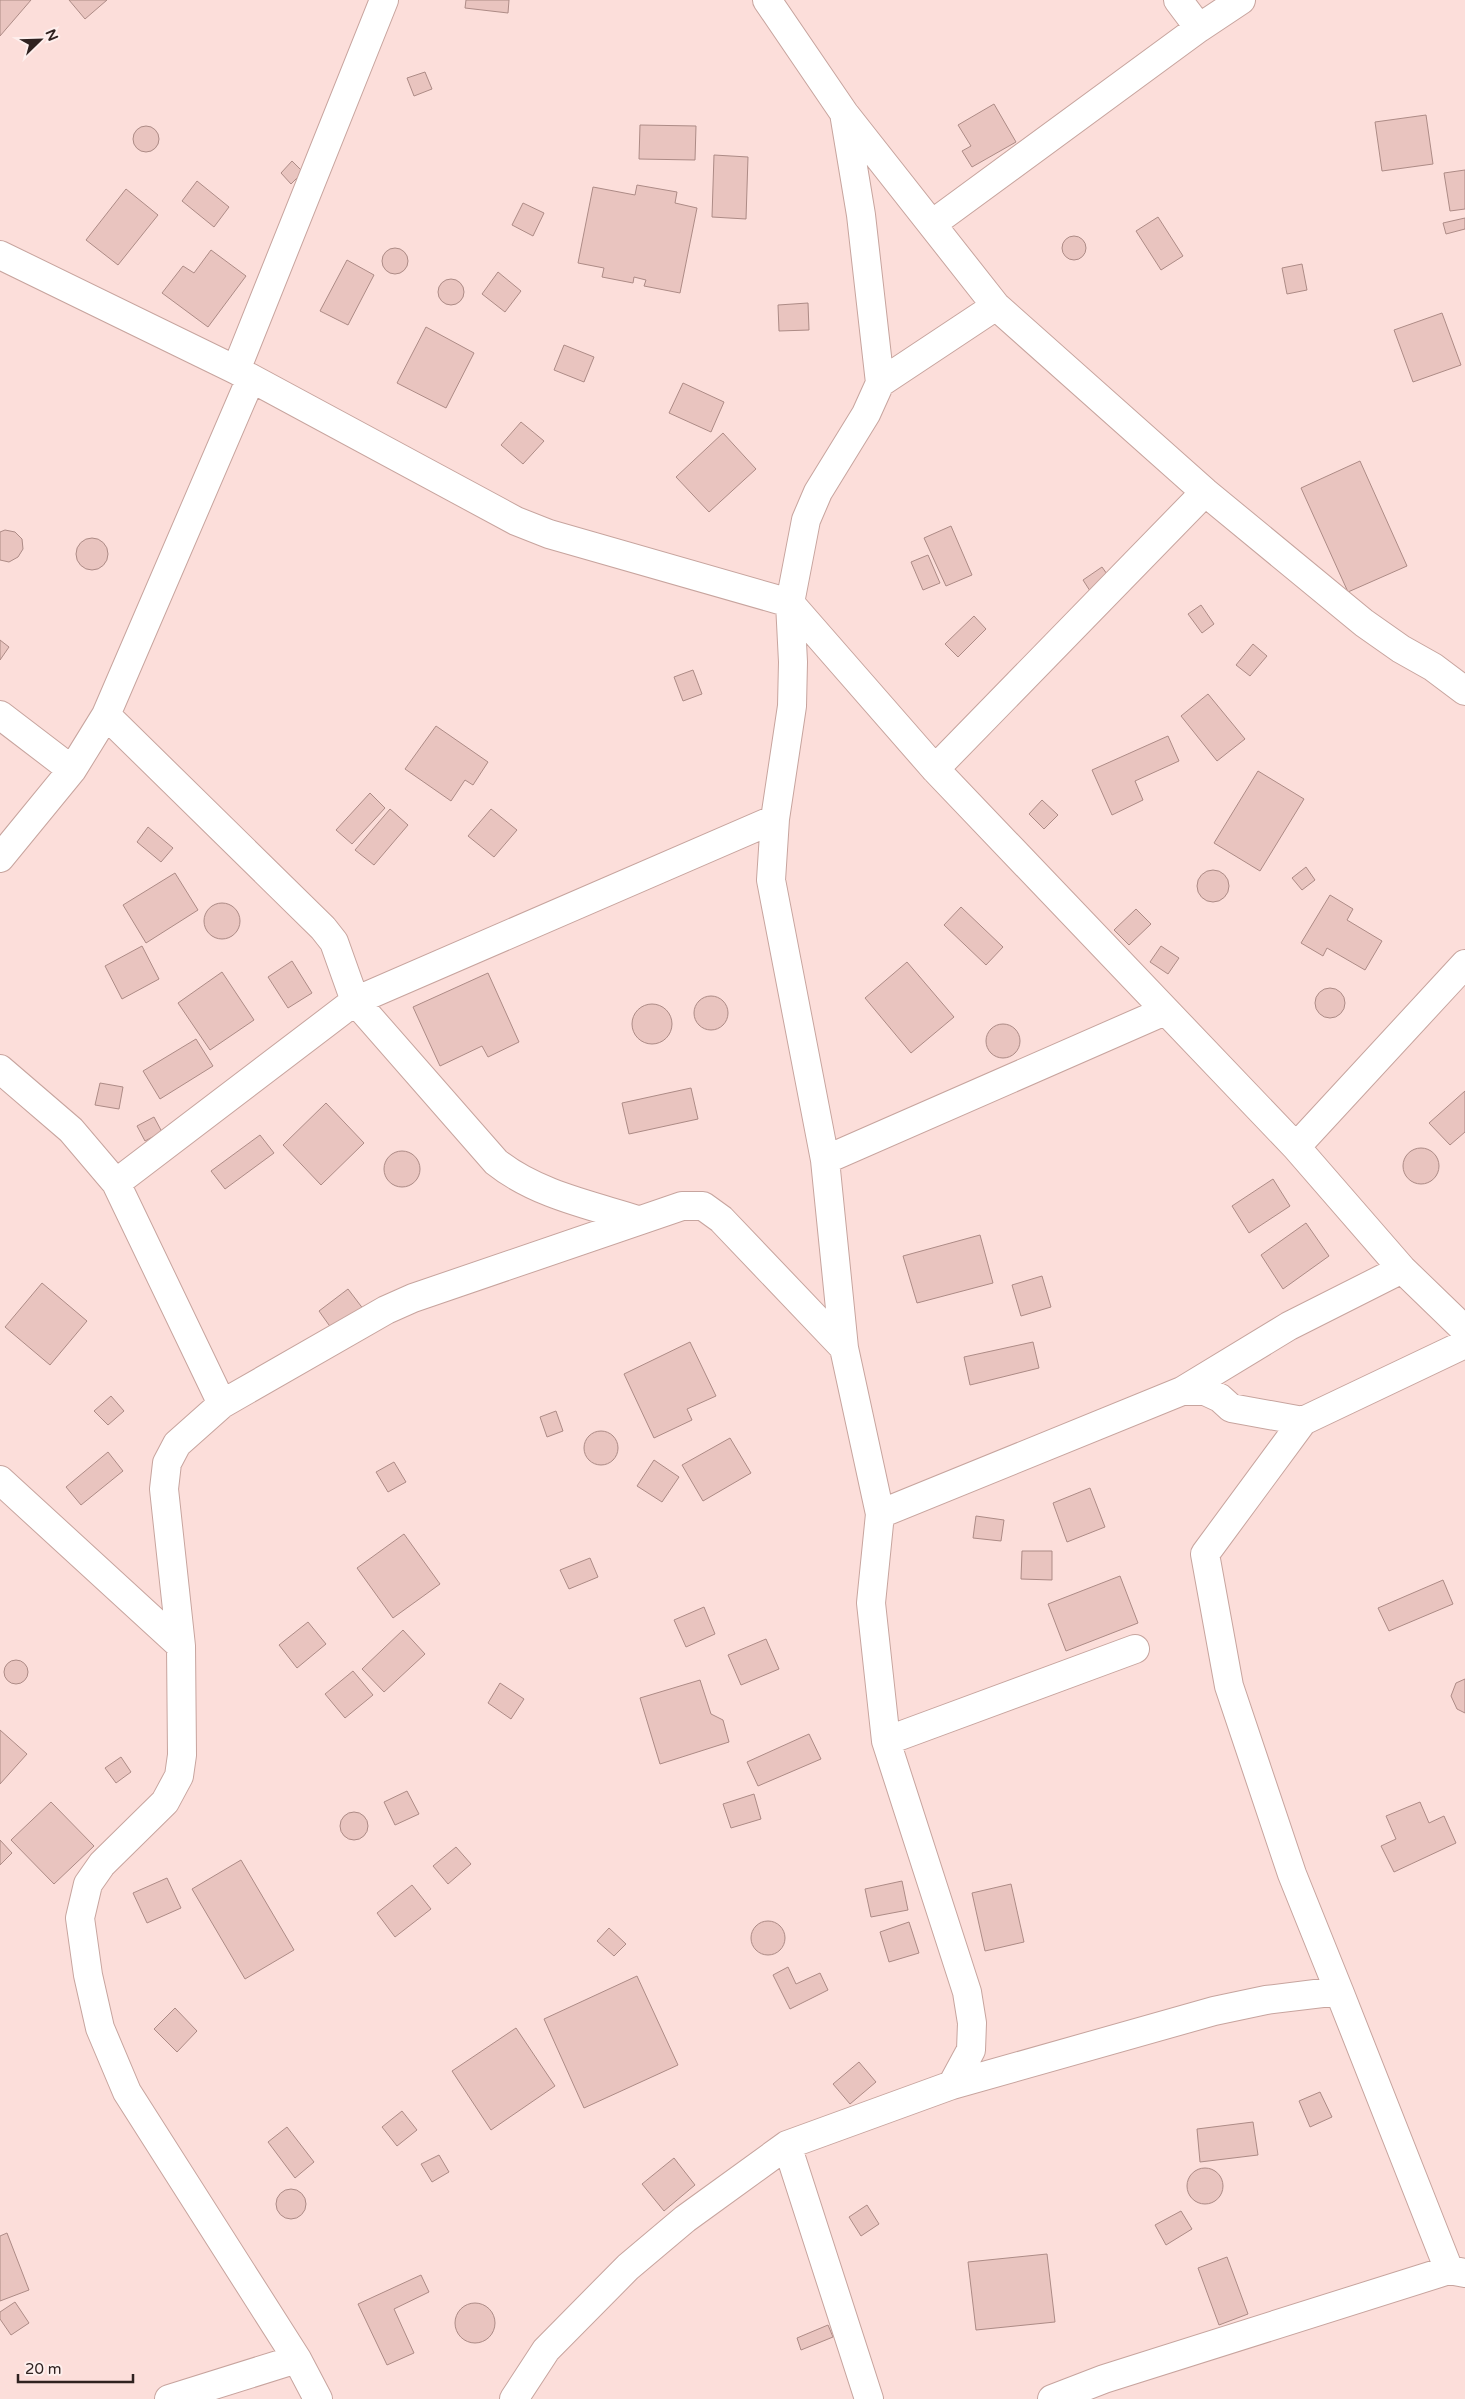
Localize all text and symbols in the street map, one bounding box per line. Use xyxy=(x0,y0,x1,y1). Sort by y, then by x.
north arrow xyxy=(15,15,65,65)
text: N xyxy=(41,27,62,44)
scale bar xyxy=(18,2352,132,2384)
text: 20 m xyxy=(25,2360,62,2378)

